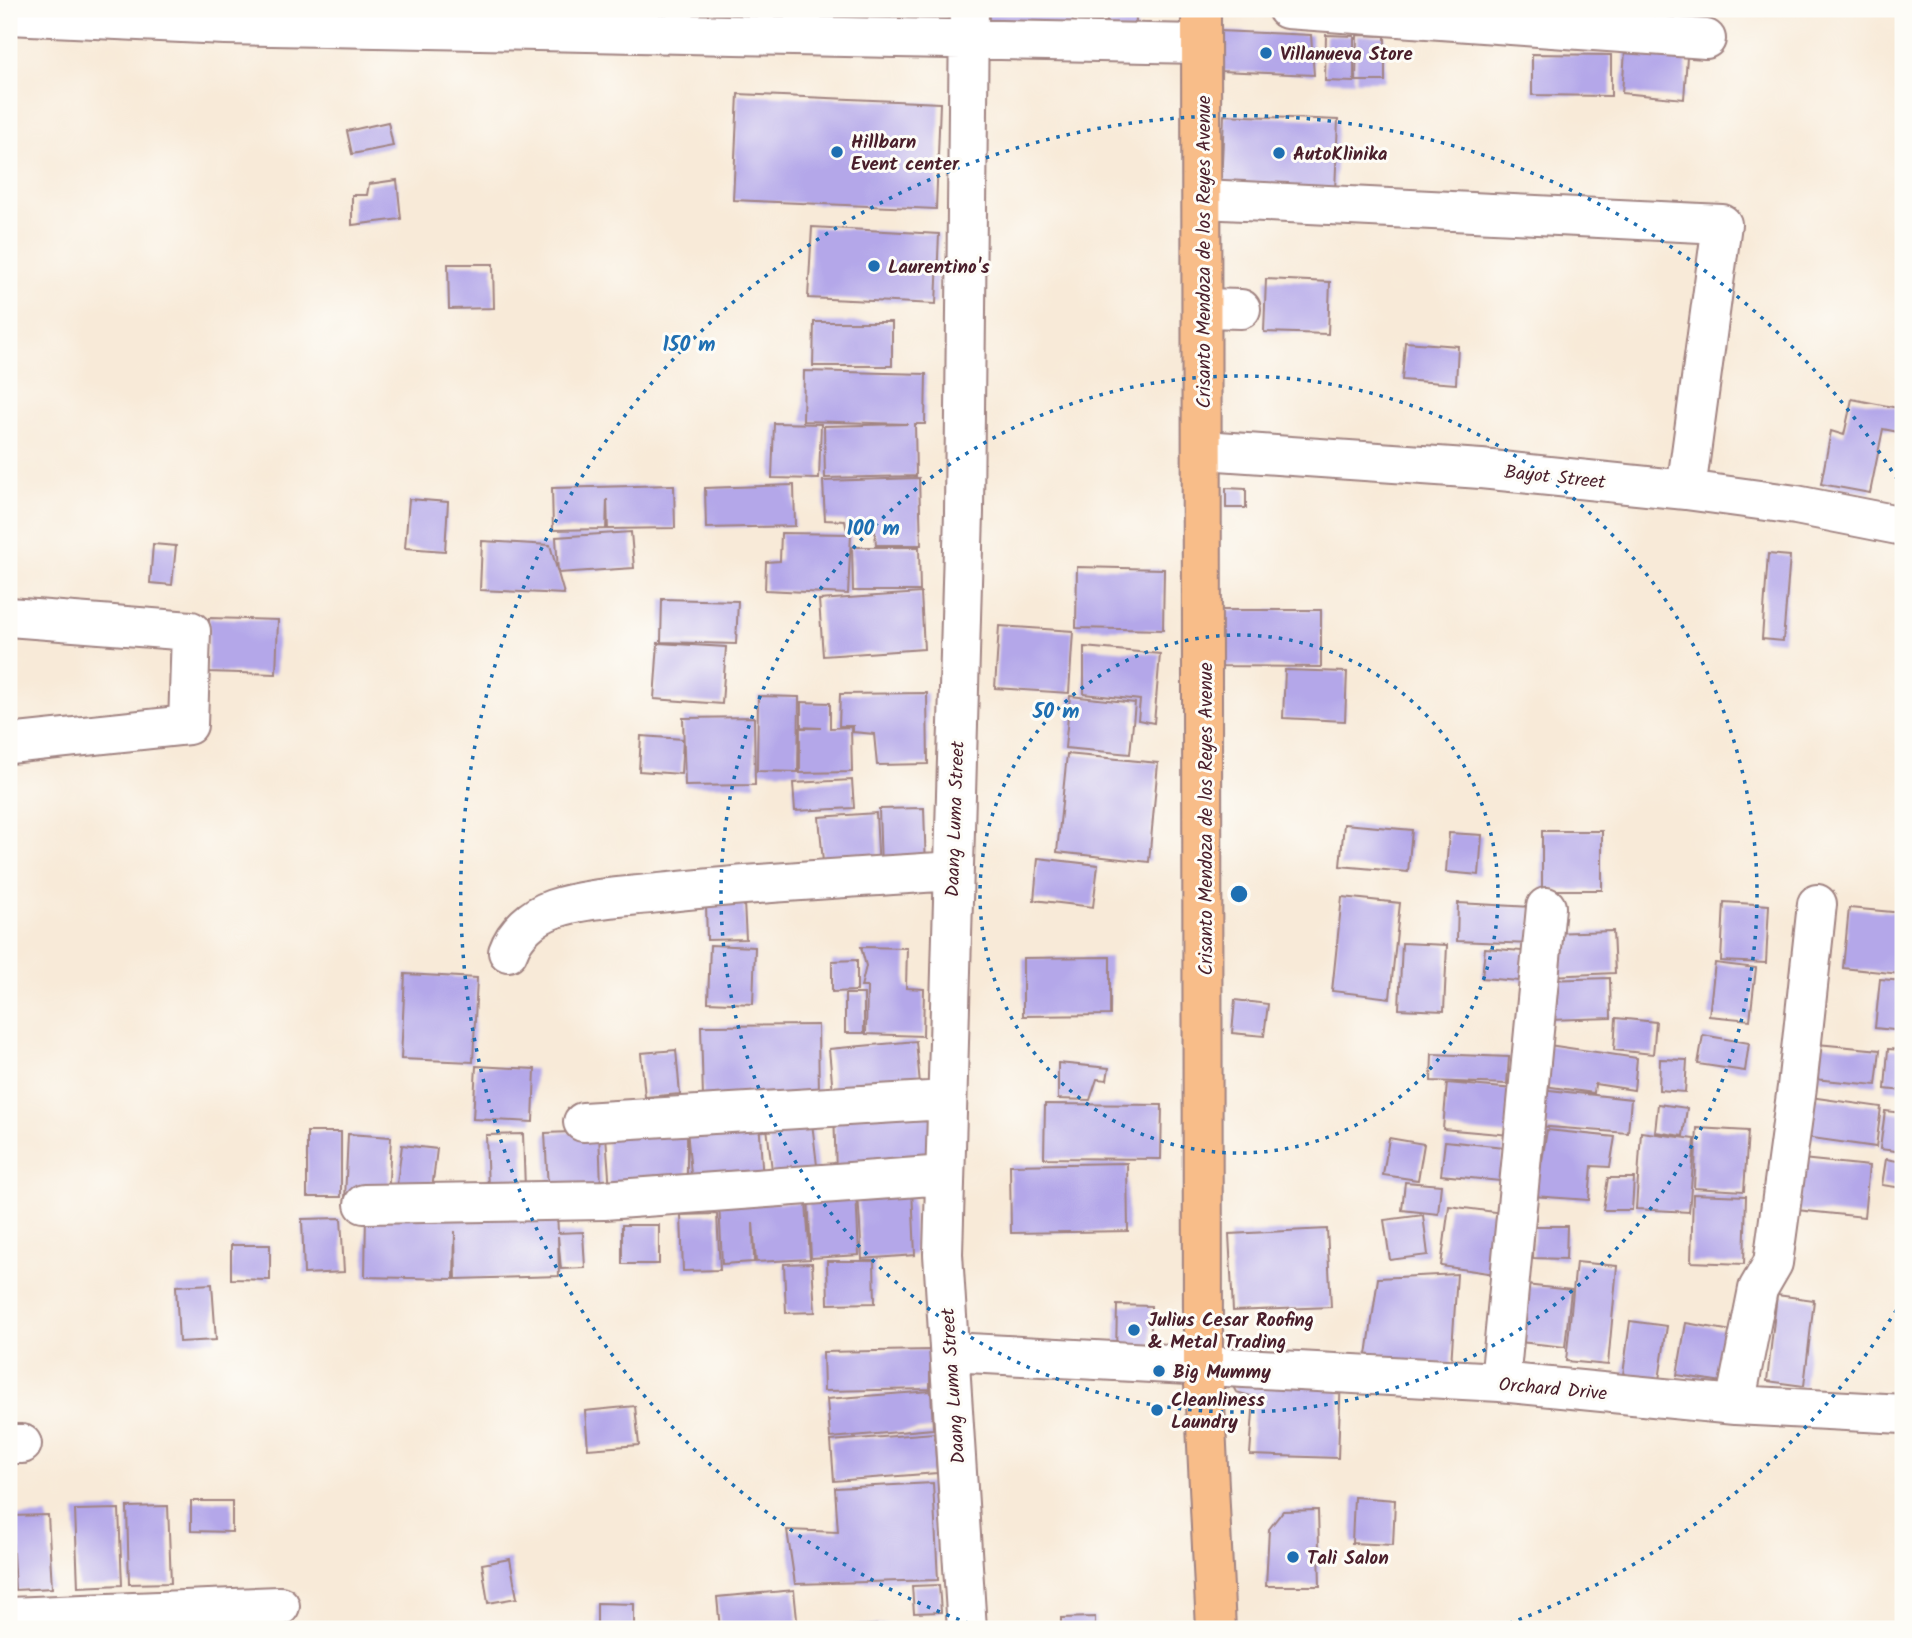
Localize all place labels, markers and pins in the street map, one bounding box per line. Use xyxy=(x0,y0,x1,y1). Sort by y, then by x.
place label: Villanueva Store xyxy=(1280,40,1413,70)
marker: Villanueva Store xyxy=(1258,45,1274,61)
place label: Hillbarn Event center xyxy=(851,128,960,180)
place label: AutoKlinika xyxy=(1293,140,1388,170)
marker: Hillbarn Event center xyxy=(829,144,845,160)
marker: AutoKlinika xyxy=(1271,145,1287,161)
place label: Laurentino's xyxy=(888,253,990,283)
marker: Laurentino's xyxy=(866,258,882,274)
centre of rings xyxy=(1227,882,1251,906)
place label: Julius Cesar Roofing & Metal Trading xyxy=(1148,1306,1314,1358)
marker: Julius Cesar Roofing & Metal Trading xyxy=(1126,1322,1142,1338)
place label: Big Mummy xyxy=(1173,1358,1271,1388)
marker: Big Mummy xyxy=(1151,1363,1167,1379)
place label: Cleanliness Laundry xyxy=(1171,1386,1265,1438)
marker: Cleanliness Laundry xyxy=(1149,1402,1165,1418)
place label: Tali Salon xyxy=(1307,1544,1389,1574)
marker: Tali Salon xyxy=(1285,1549,1301,1565)

